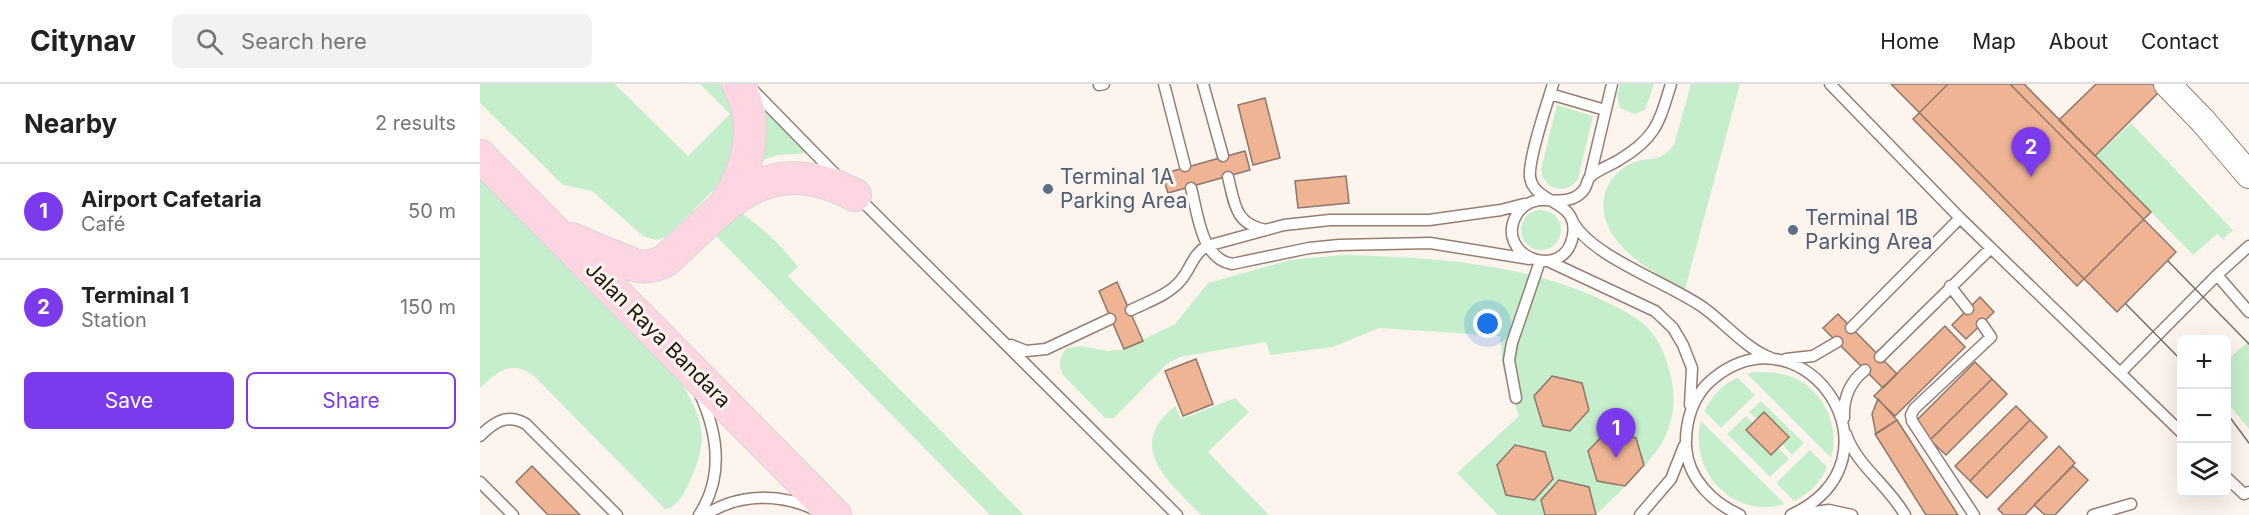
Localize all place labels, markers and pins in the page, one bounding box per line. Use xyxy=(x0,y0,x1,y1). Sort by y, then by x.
pin: 2 xyxy=(2012,128,2050,177)
place label: Terminal 1A Parking Area xyxy=(1060,164,1188,213)
marker: Terminal 1A Parking Area xyxy=(1041,182,1055,196)
place label: Terminal 1B Parking Area xyxy=(1805,205,1933,254)
marker: Terminal 1B Parking Area xyxy=(1786,223,1800,237)
pin: 1 xyxy=(1596,408,1636,458)

